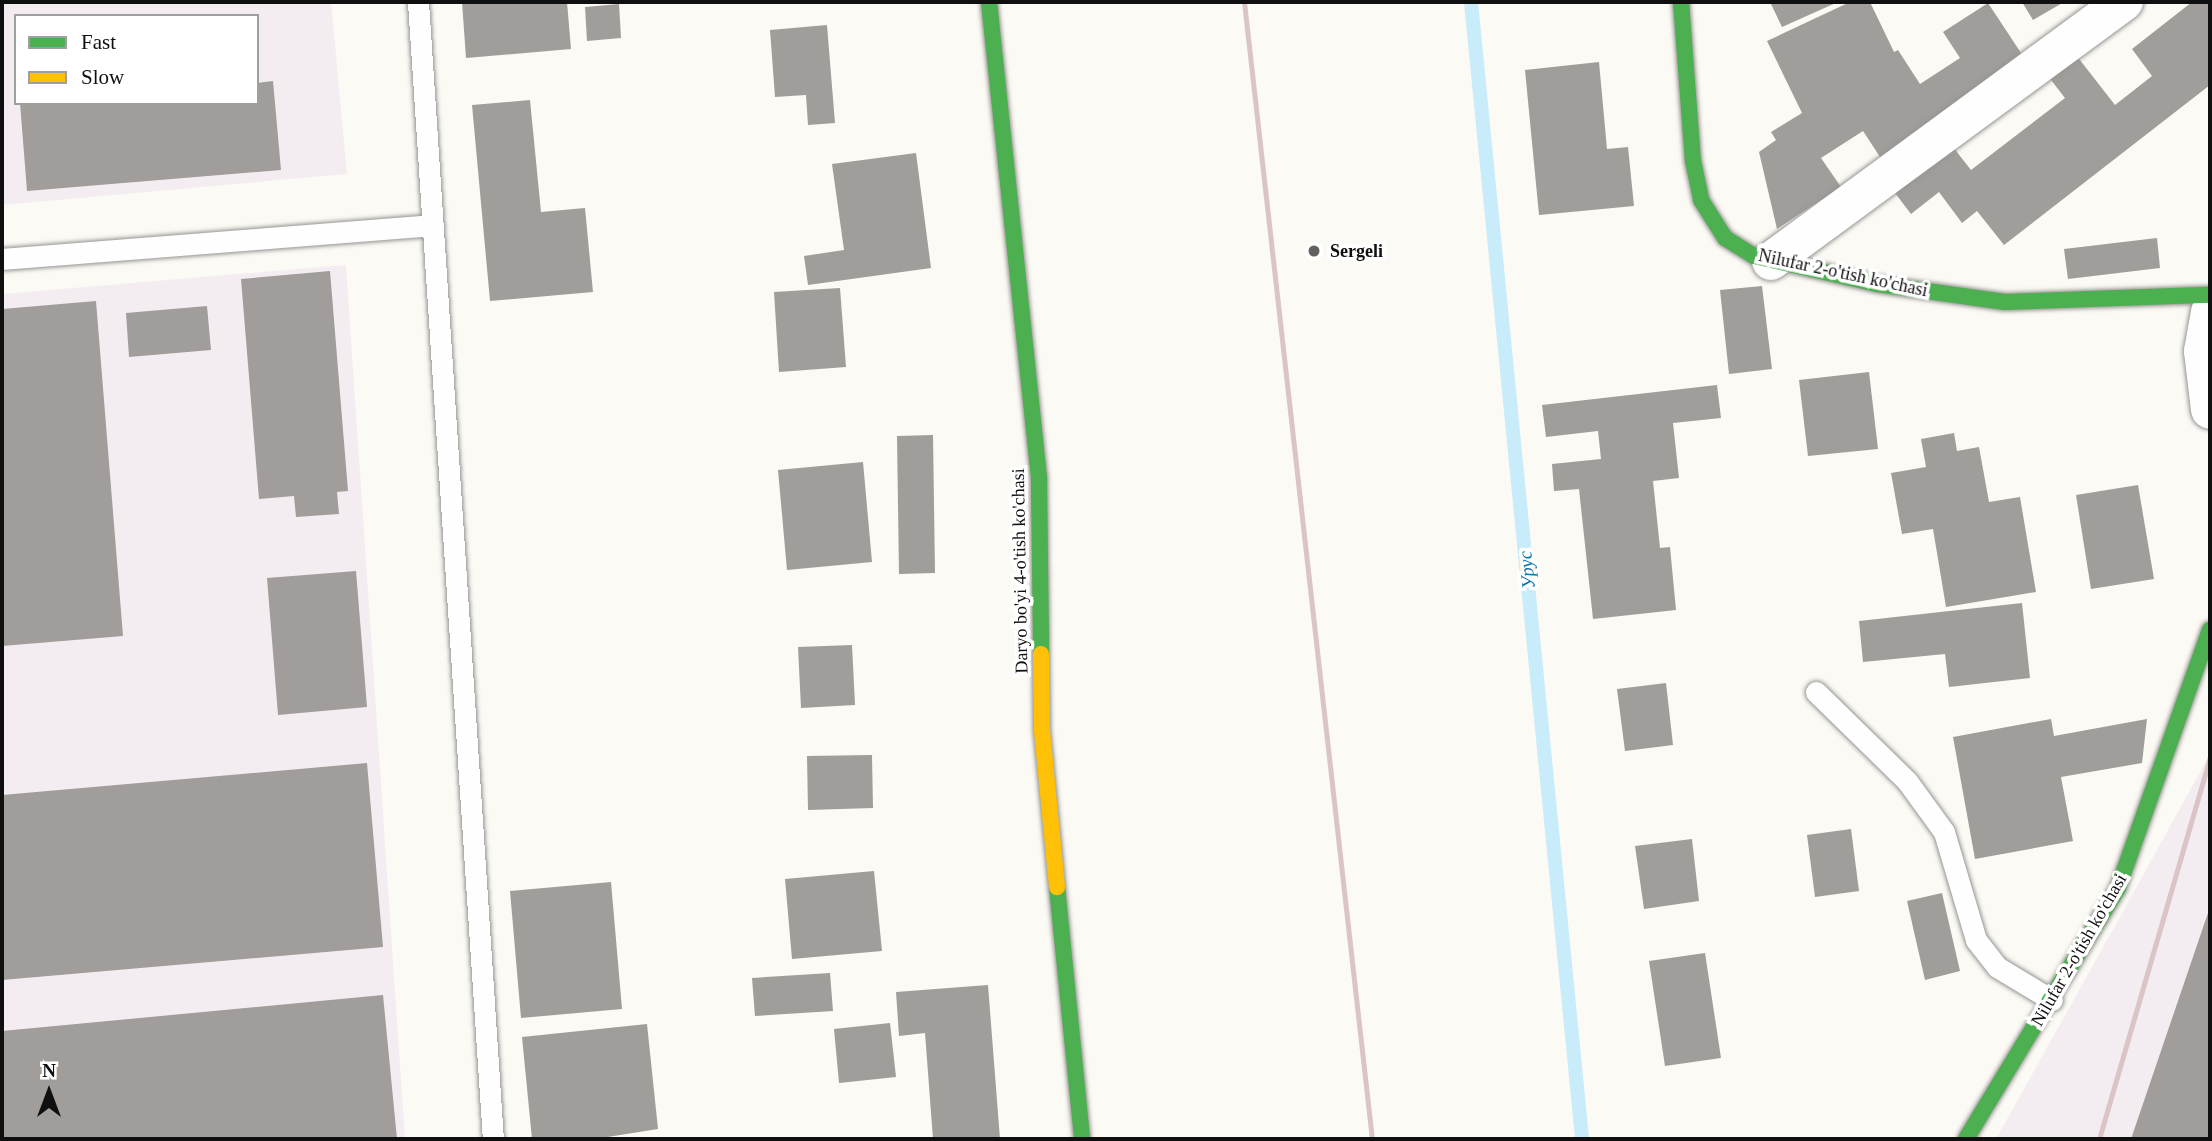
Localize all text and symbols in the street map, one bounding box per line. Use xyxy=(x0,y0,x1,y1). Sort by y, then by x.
legend xyxy=(14,14,259,105)
text: Fast xyxy=(81,30,116,54)
text: Slow xyxy=(81,65,124,89)
place label: Sergeli xyxy=(1330,240,1383,262)
marker: Sergeli xyxy=(1304,241,1324,261)
street label: Nilufar 2-o'tish ko'chasi xyxy=(1756,245,1930,301)
street label: Daryo bo'yi 4-o'tish ko'chasi xyxy=(1007,468,1033,674)
water label: Урус xyxy=(1514,550,1540,590)
street label: Nilufar 2-o'tish ko'chasi xyxy=(2027,870,2131,1030)
north arrow xyxy=(14,1057,84,1127)
text: N xyxy=(42,1060,56,1081)

